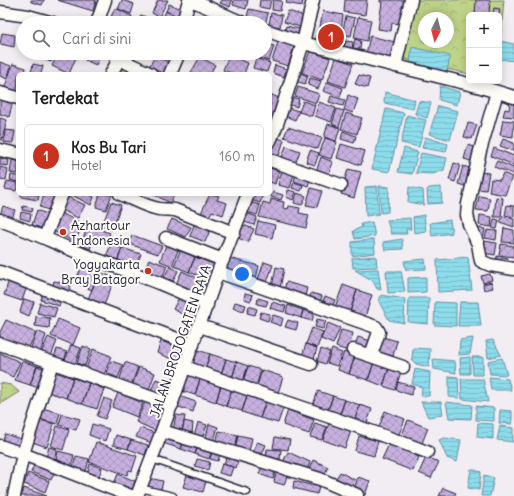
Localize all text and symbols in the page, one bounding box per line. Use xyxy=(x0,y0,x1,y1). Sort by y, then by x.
north arrow xyxy=(418,12,454,48)
map controls xyxy=(466,12,502,84)
button: + xyxy=(466,12,502,48)
search box xyxy=(16,16,272,60)
pin: 1 xyxy=(318,22,344,52)
icon: search xyxy=(30,27,52,49)
text: Cari di sini xyxy=(62,29,131,48)
button: − xyxy=(466,48,502,84)
text: Terdekat xyxy=(32,87,99,109)
text: Kos Bu Tari xyxy=(71,138,146,157)
text: 1 xyxy=(43,148,49,165)
text: 160 m xyxy=(219,148,255,165)
text: Hotel xyxy=(71,157,102,174)
place label: Azhartour Indonesia xyxy=(71,217,131,249)
marker: Azhartour Indonesia xyxy=(58,227,68,237)
place label: Yogyakarta Bray Batagor xyxy=(61,256,141,288)
street label: JALAN BROJOGATEN RAYA xyxy=(146,263,215,420)
your location xyxy=(232,264,252,284)
marker: Yogyakarta Bray Batagor xyxy=(143,266,153,276)

